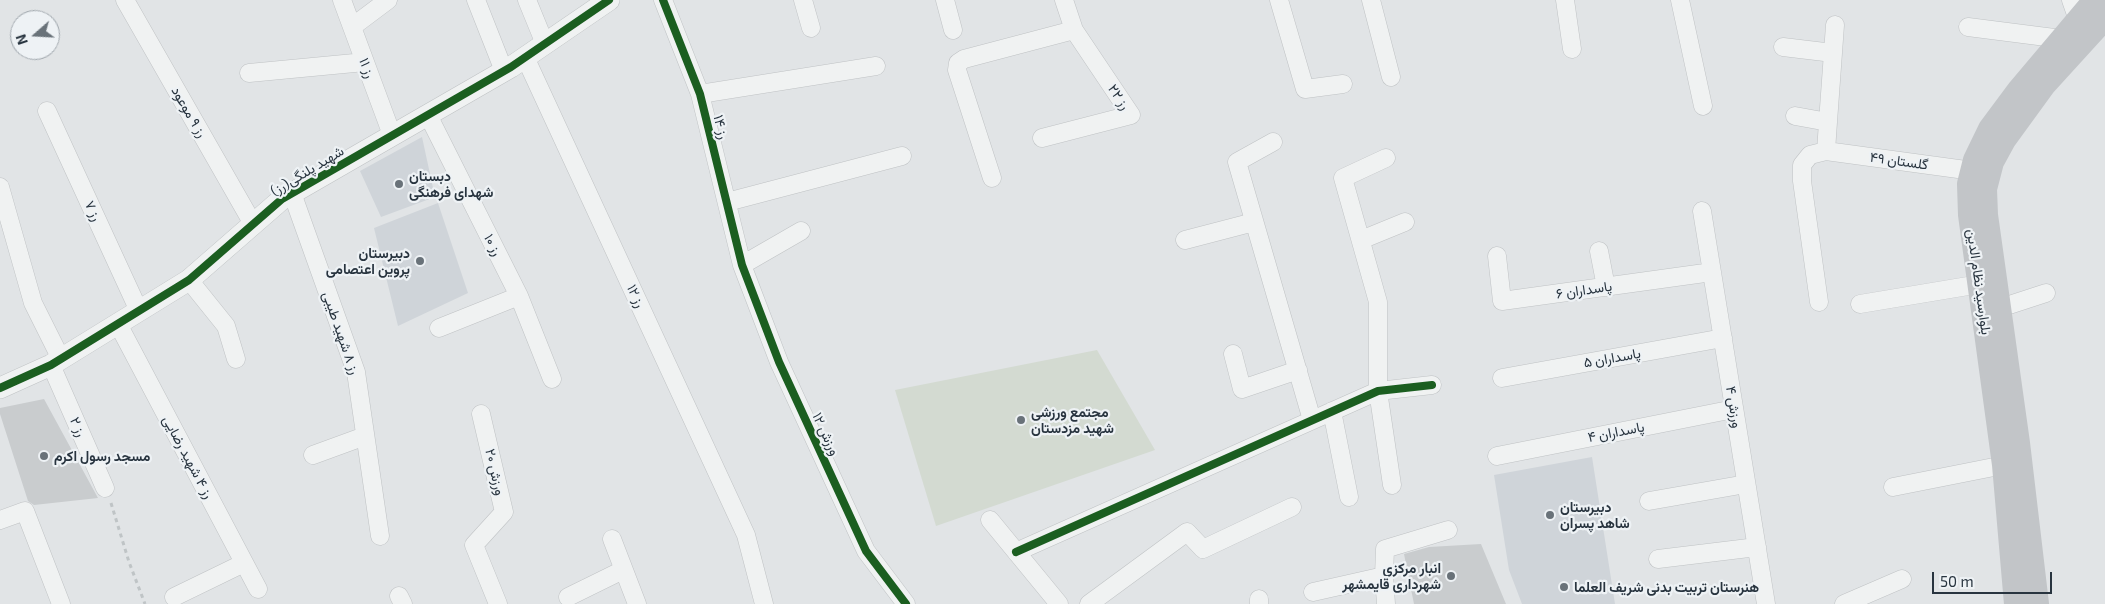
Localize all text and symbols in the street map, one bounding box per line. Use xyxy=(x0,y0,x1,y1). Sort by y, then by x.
north arrow xyxy=(10,10,60,60)
text: N xyxy=(12,32,31,47)
street label: رز ۱۱ xyxy=(356,55,378,81)
street label: رز ۲۲ xyxy=(1104,81,1134,113)
street label: رز ۹ موعود xyxy=(168,83,210,141)
street label: رز ۱۴ xyxy=(710,113,732,141)
street label: شهید پلنگی(رز) xyxy=(267,142,347,200)
street label: گلستان ۴۹ xyxy=(1869,149,1929,173)
place label: دبستان شهدای فرهنگی xyxy=(409,168,493,200)
marker: دبستان شهدای فرهنگی xyxy=(393,178,405,190)
street label: رز ۷ xyxy=(81,198,105,224)
street label: بلوارسید نظام الدین xyxy=(1963,228,1995,336)
street label: رز ۱۰ xyxy=(480,231,506,259)
place label: دبیرستان پروین اعتصامی xyxy=(326,245,410,278)
marker: دبیرستان پروین اعتصامی xyxy=(414,255,426,267)
street label: پاسداران ۶ xyxy=(1555,278,1613,302)
street label: رز ۱۲ xyxy=(623,282,649,310)
street label: رز ۸ شهید طیبی xyxy=(319,289,363,377)
street label: پاسداران ۵ xyxy=(1582,345,1642,371)
street label: ورزش ۴ xyxy=(1722,385,1746,429)
place label: مجتمع ورزشی شهید مزدستان xyxy=(1031,404,1114,437)
street label: ورزش ۱۲ xyxy=(809,410,843,458)
street label: رز ۴ شهید رضایی xyxy=(159,413,217,501)
marker: مجتمع ورزشی شهید مزدستان xyxy=(1015,414,1027,426)
street label: رز ۲ xyxy=(66,415,90,439)
street label: پاسداران ۴ xyxy=(1586,418,1646,446)
street label: ورزش ۲۰ xyxy=(481,447,509,497)
place label: مسجد رسول اکرم xyxy=(54,448,150,464)
marker: مسجد رسول اکرم xyxy=(38,450,50,462)
place label: دبیرستان شاهد پسران xyxy=(1560,499,1630,532)
marker: دبیرستان شاهد پسران xyxy=(1544,509,1556,521)
place label: انبار مرکزی شهرداری قایمشهر xyxy=(1342,560,1441,592)
scale bar xyxy=(1935,562,2055,594)
marker: انبار مرکزی شهرداری قایمشهر xyxy=(1445,570,1457,582)
text: 50 m xyxy=(1940,572,1974,590)
place label: هنرستان تربیت بدنی شریف العلما xyxy=(1574,579,1759,595)
marker: هنرستان تربیت بدنی شریف العلما xyxy=(1558,581,1570,593)

